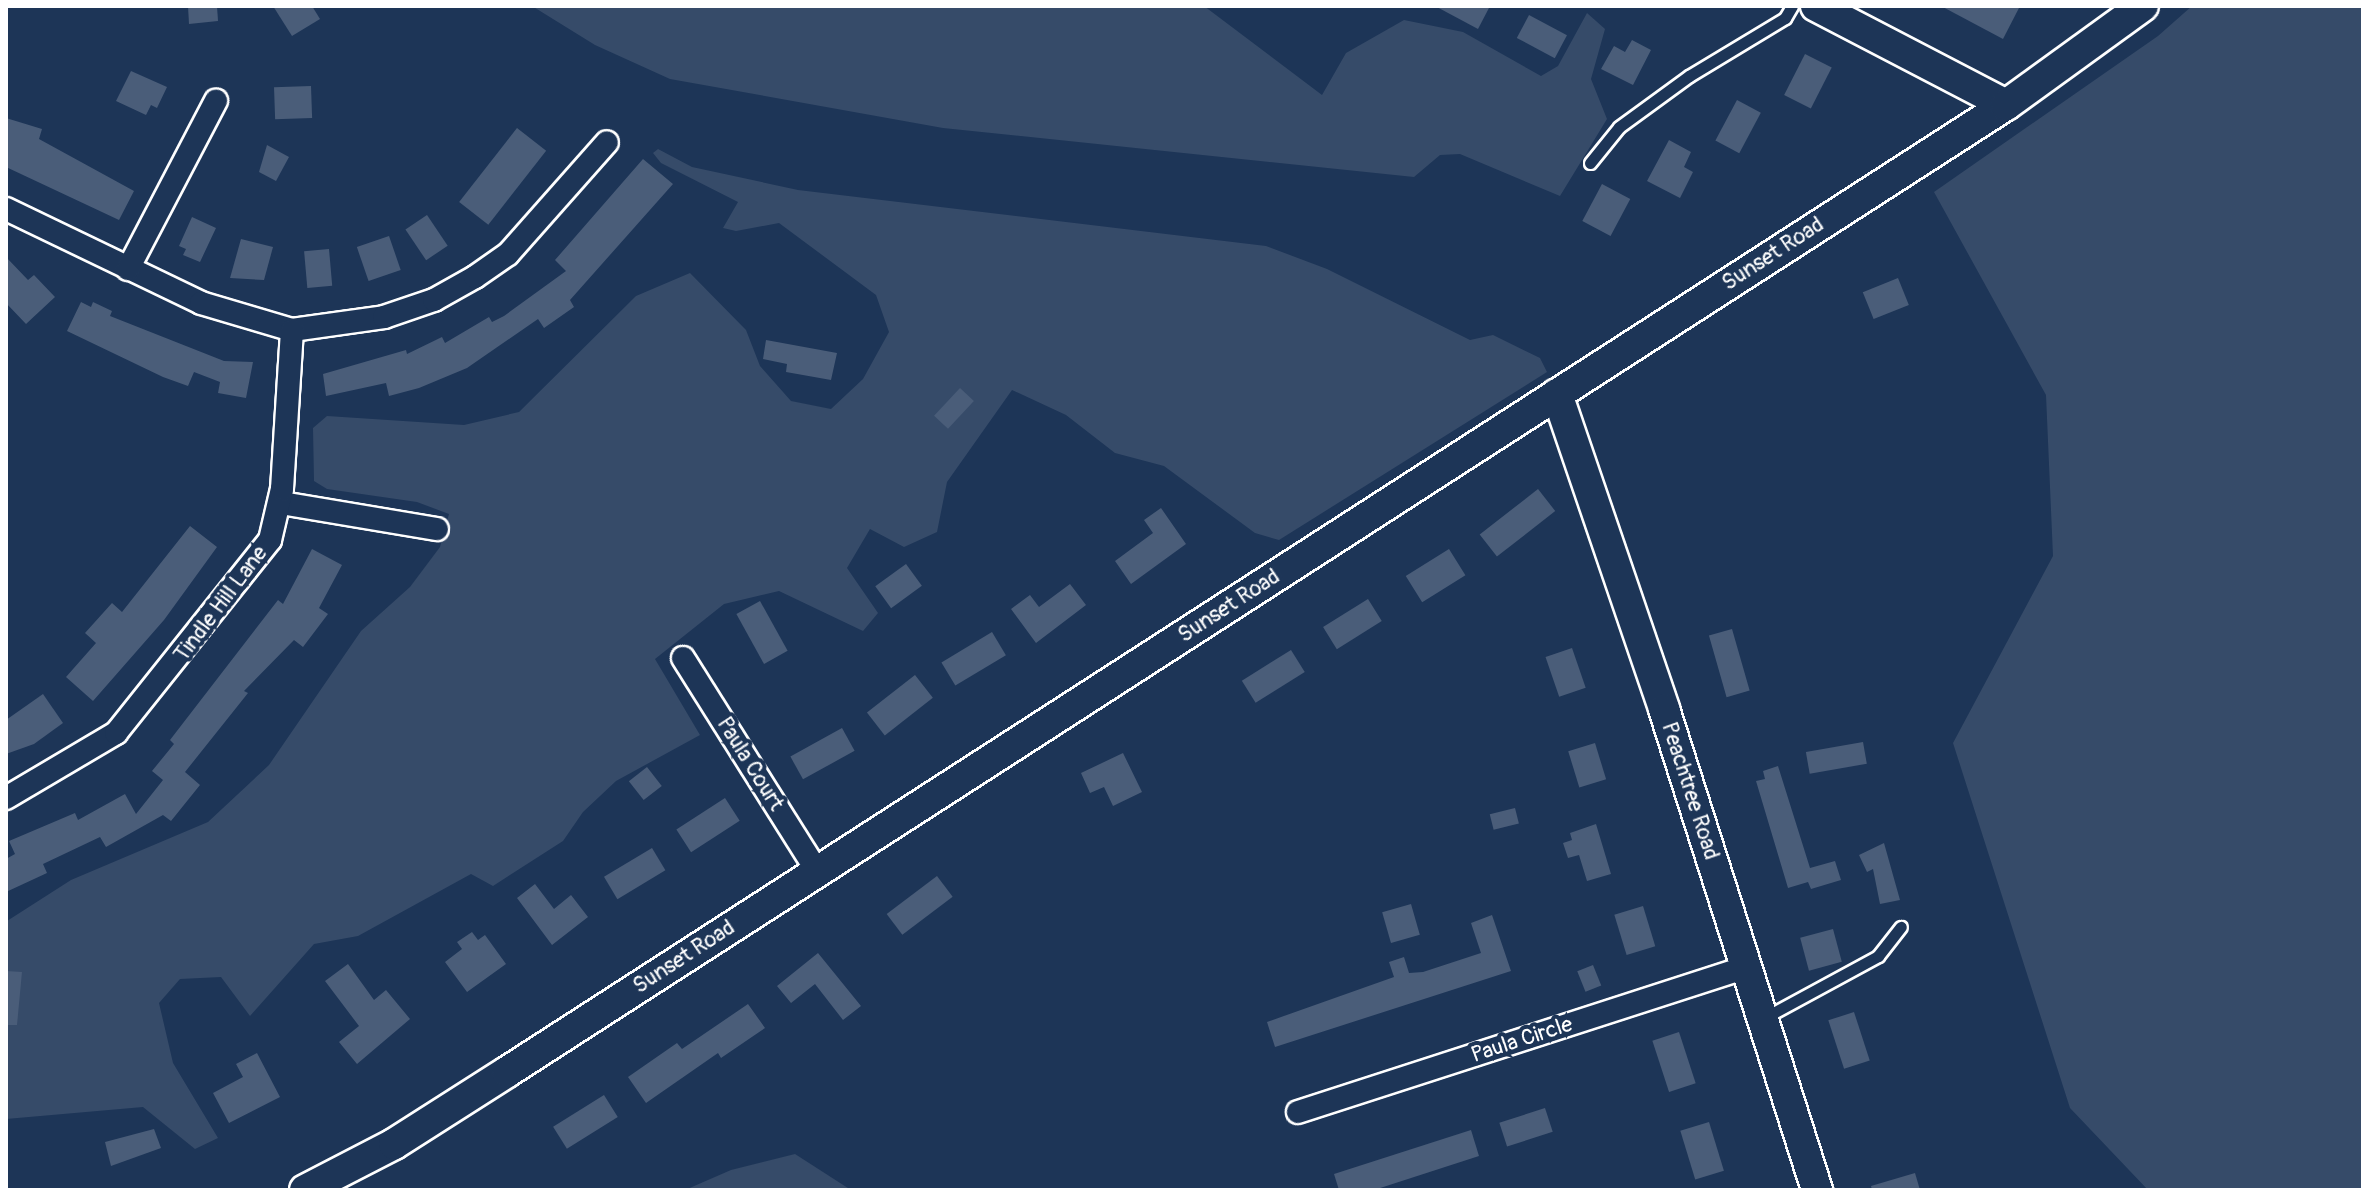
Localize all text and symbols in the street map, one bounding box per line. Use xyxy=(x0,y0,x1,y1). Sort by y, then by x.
street label: Sunset Road xyxy=(1717,211,1829,297)
street label: Tindle Hill Lane xyxy=(169,541,273,667)
street label: Sunset Road xyxy=(1173,563,1285,649)
street label: Paula Court xyxy=(711,712,789,816)
street label: Peachtree Road xyxy=(1655,719,1725,863)
street label: Sunset Road xyxy=(628,914,740,1000)
street label: Paula Circle xyxy=(1468,1011,1576,1069)

